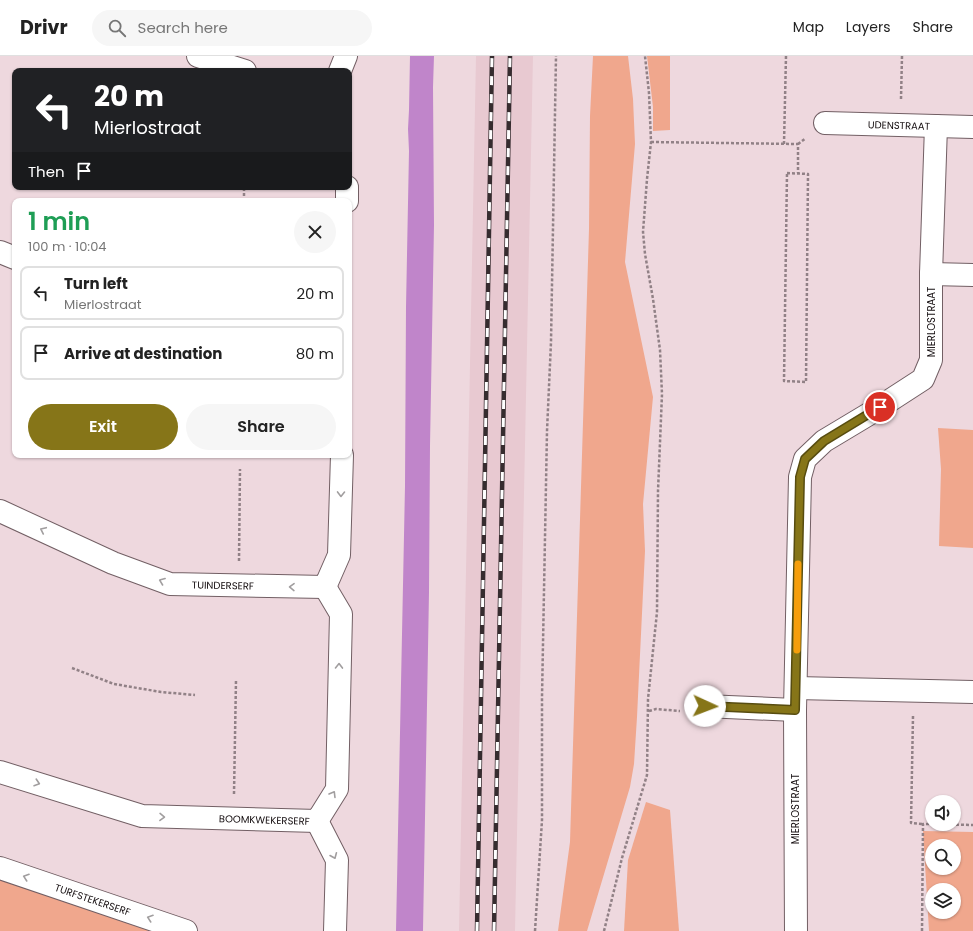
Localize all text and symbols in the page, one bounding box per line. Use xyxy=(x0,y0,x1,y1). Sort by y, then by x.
search box xyxy=(92,10,372,46)
text: Drivr xyxy=(20,14,68,41)
icon: search xyxy=(106,17,128,39)
text: Search here xyxy=(138,17,228,38)
text: Map xyxy=(793,17,824,37)
text: Layers xyxy=(846,17,890,37)
text: Share xyxy=(912,17,953,37)
text: 20 m xyxy=(94,77,164,116)
icon: left xyxy=(28,84,80,136)
text: Mierlostraat xyxy=(94,115,201,140)
street label: UDENSTRAAT xyxy=(868,117,931,134)
icon: arrive xyxy=(73,160,95,182)
text: Then xyxy=(28,161,65,182)
text: 1 min xyxy=(28,205,90,238)
button: close xyxy=(294,211,336,253)
text: 100 m · 10:04 xyxy=(28,237,106,256)
text: Turn left xyxy=(64,273,128,294)
icon: left xyxy=(30,282,52,304)
text: 20 m xyxy=(296,283,334,304)
street label: MIERLOSTRAAT xyxy=(924,286,939,357)
text: Mierlostraat xyxy=(64,295,142,314)
icon: arrive xyxy=(30,342,52,364)
text: Arrive at destination xyxy=(64,343,222,364)
text: 80 m xyxy=(296,343,334,364)
pin xyxy=(863,390,897,424)
icon: arrive xyxy=(869,396,891,418)
button: Exit xyxy=(28,404,178,450)
button: Share xyxy=(186,404,336,450)
one-way arrow xyxy=(337,491,345,497)
one-way arrow xyxy=(39,527,47,535)
one-way arrow xyxy=(159,577,166,585)
street label: TUINDERSERF xyxy=(192,577,254,594)
one-way arrow xyxy=(289,582,295,591)
one-way arrow xyxy=(335,663,344,669)
position arrow xyxy=(684,685,726,727)
street label: MIERLOSTRAAT xyxy=(788,773,803,844)
one-way arrow xyxy=(34,778,41,787)
one-way arrow xyxy=(329,791,336,798)
map controls xyxy=(925,795,961,919)
button: sound xyxy=(925,795,961,831)
street label: BOOMKWEKERSERF xyxy=(219,811,310,829)
one-way arrow xyxy=(159,813,165,821)
button: search xyxy=(925,839,961,875)
one-way arrow xyxy=(330,852,338,859)
one-way arrow xyxy=(23,873,30,881)
street label: TURFSTEKERSERF xyxy=(53,880,133,920)
button: layers xyxy=(925,883,961,919)
one-way arrow xyxy=(146,915,153,923)

